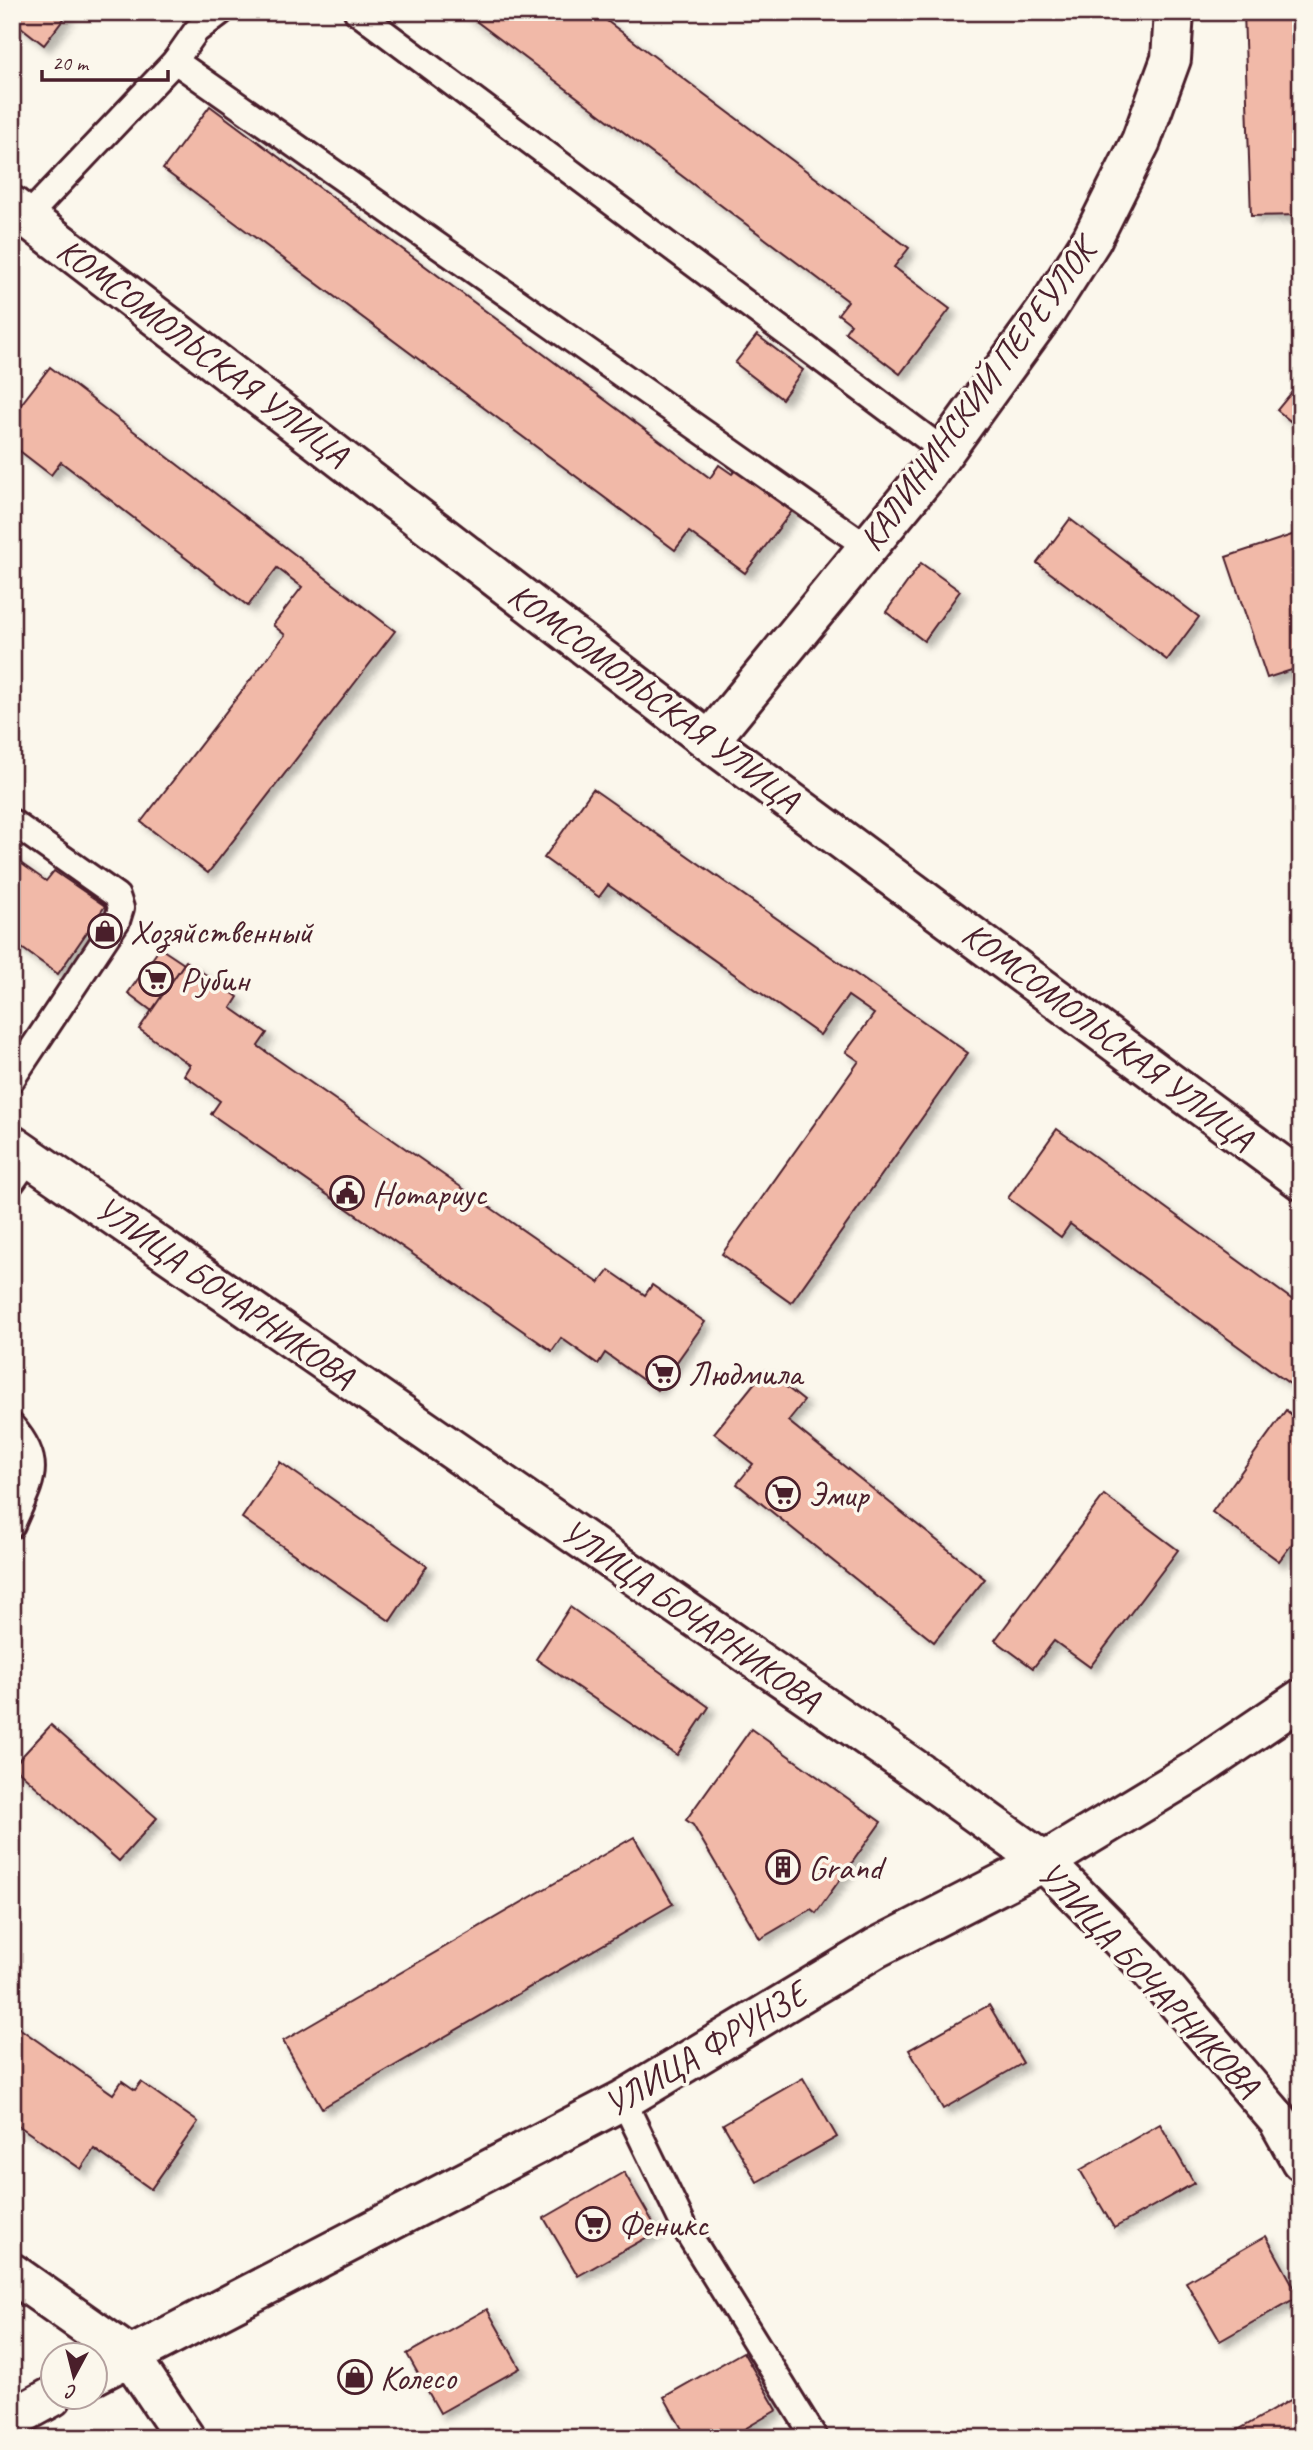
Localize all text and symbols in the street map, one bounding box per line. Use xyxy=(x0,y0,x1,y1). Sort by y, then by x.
scale bar xyxy=(42,38,168,82)
text: 20 m xyxy=(52,50,90,76)
street label: КАЛИНИНСКИЙ ПЕРЕУЛОК xyxy=(849,225,1109,560)
street label: КОМСОМОЛЬСКАЯ УЛИЦА xyxy=(48,228,359,477)
street label: КОМСОМОЛЬСКАЯ УЛИЦА xyxy=(499,573,810,822)
place label: Хозяйственный xyxy=(130,909,315,954)
shop icon: Хозяйственный xyxy=(86,912,124,950)
street label: КОМСОМОЛЬСКАЯ УЛИЦА xyxy=(953,912,1264,1161)
place label: Рубин xyxy=(180,957,251,1002)
supermarket icon: Рубин xyxy=(137,960,175,998)
place label: Нотариус xyxy=(372,1171,488,1216)
public building icon: Нотариус xyxy=(328,1174,366,1212)
street label: УЛИЦА БОЧАРНИКОВА xyxy=(87,1186,365,1399)
place label: Людмила xyxy=(688,1351,805,1396)
supermarket icon: Людмила xyxy=(644,1354,682,1392)
place label: Эмир xyxy=(808,1472,870,1517)
supermarket icon: Эмир xyxy=(764,1475,802,1513)
street label: УЛИЦА БОЧАРНИКОВА xyxy=(553,1509,831,1722)
place label: Grand xyxy=(808,1845,888,1890)
building icon: Grand xyxy=(764,1848,802,1886)
street label: УЛИЦА БОЧАРНИКОВА xyxy=(1028,1852,1271,2107)
street label: УЛИЦА ФРУНЗЕ xyxy=(596,1968,818,2127)
place label: Феникс xyxy=(618,2202,709,2247)
supermarket icon: Феникс xyxy=(574,2205,612,2243)
north arrow xyxy=(38,2342,108,2412)
place label: Колесо xyxy=(380,2355,457,2400)
shop icon: Колесо xyxy=(336,2358,374,2396)
text: С xyxy=(63,2379,78,2404)

